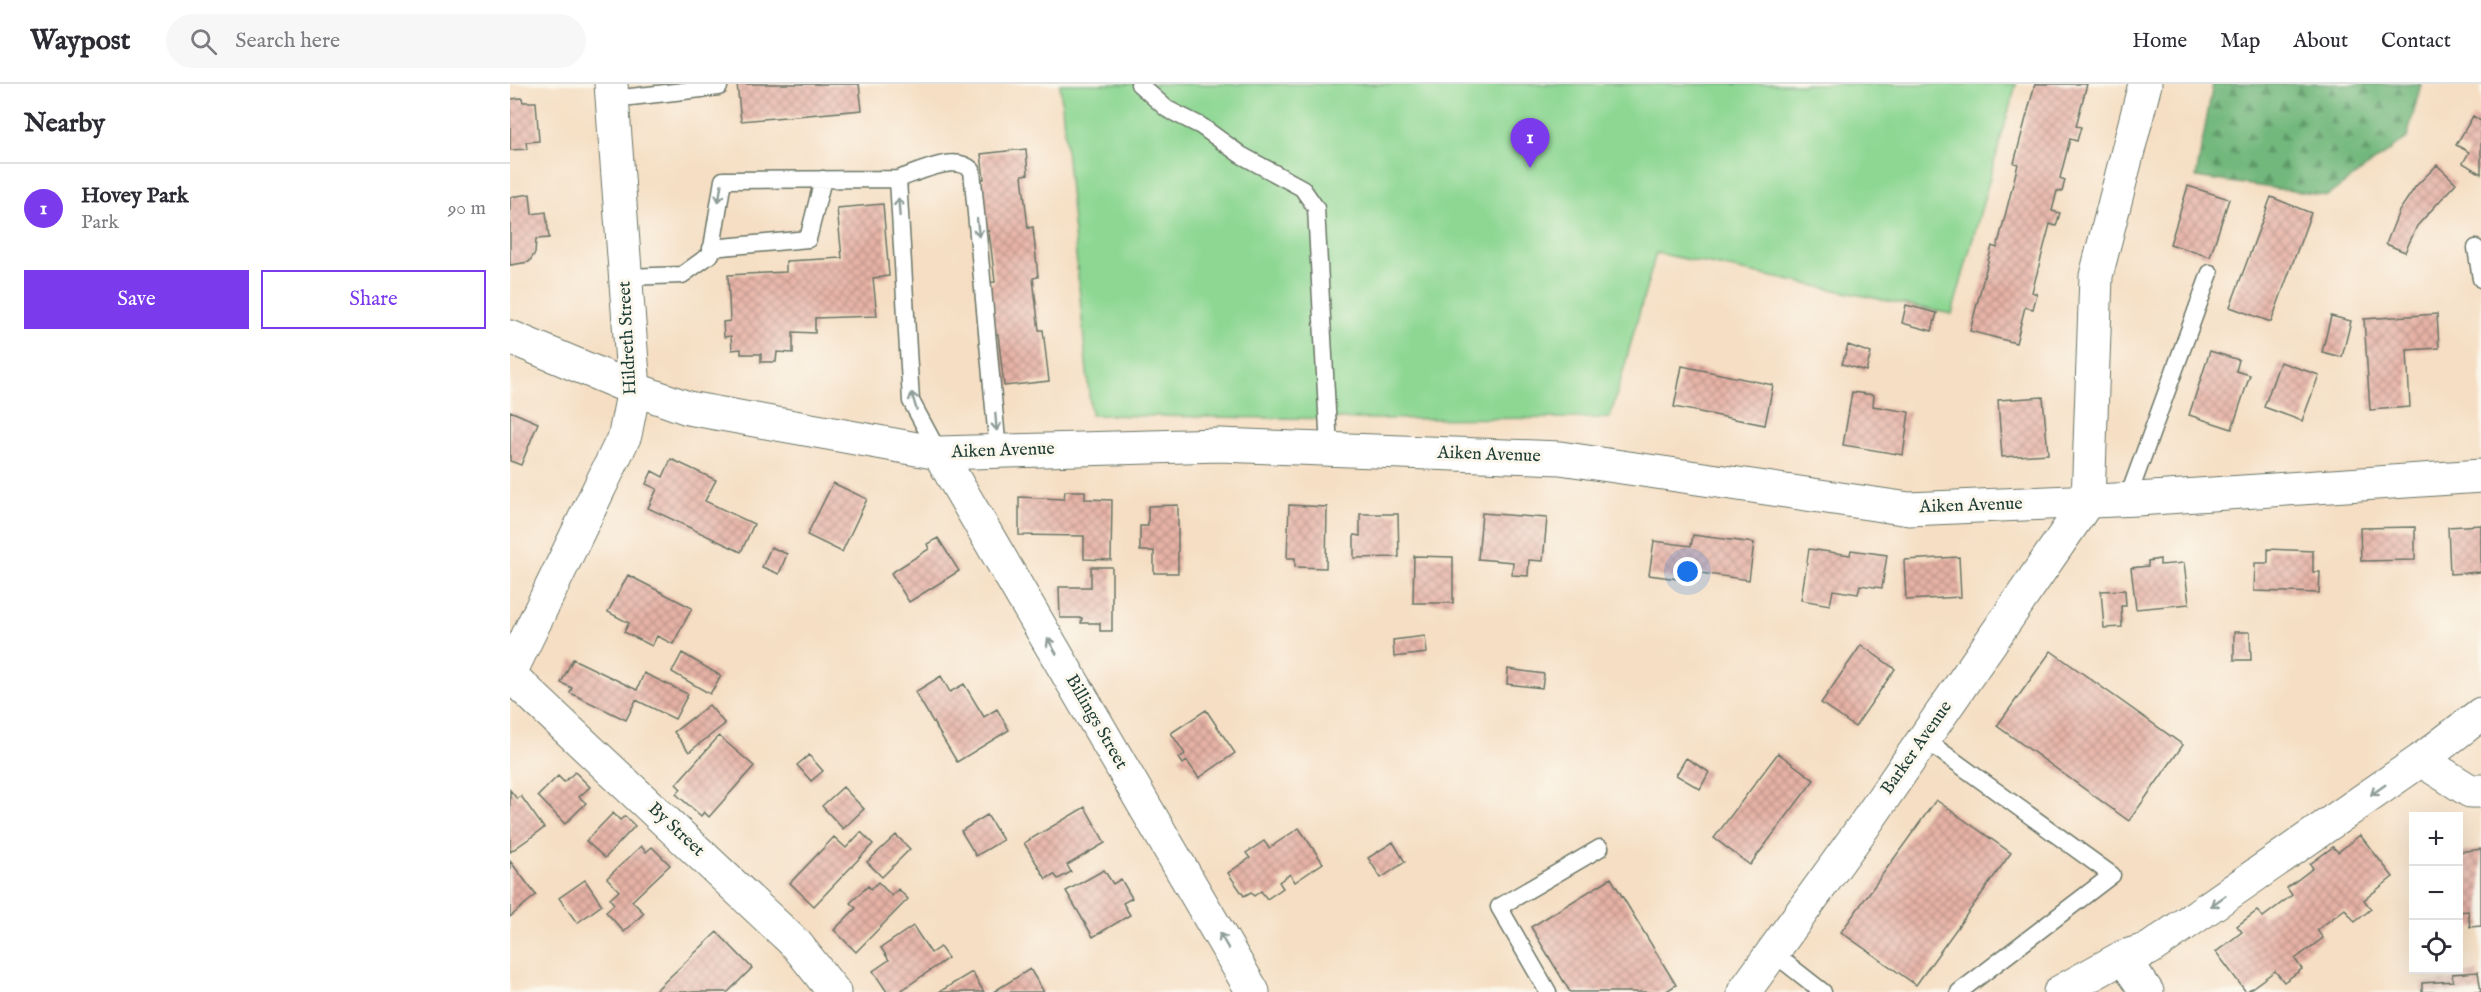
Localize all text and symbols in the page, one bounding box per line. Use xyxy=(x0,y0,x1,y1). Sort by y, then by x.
search box xyxy=(166,14,586,68)
text: Waypost xyxy=(30,24,130,59)
icon: search xyxy=(187,25,220,58)
text: Search here xyxy=(235,27,340,55)
text: Home xyxy=(2132,28,2187,55)
text: Map xyxy=(2220,28,2260,55)
text: About xyxy=(2293,28,2348,55)
text: Contact xyxy=(2381,28,2451,55)
text: Nearby xyxy=(24,107,105,140)
pin: 1 xyxy=(1510,118,1550,168)
text: Hovey Park xyxy=(81,182,188,210)
one-way arrow xyxy=(715,183,726,203)
text: 1 xyxy=(40,196,47,221)
text: 90 m xyxy=(448,196,486,221)
one-way arrow xyxy=(894,197,905,217)
text: Park xyxy=(81,210,119,235)
one-way arrow xyxy=(972,217,983,237)
button: Save xyxy=(24,270,249,329)
button: Share xyxy=(261,270,486,329)
street label: Hildreth Street xyxy=(614,280,642,396)
one-way arrow xyxy=(907,392,919,411)
one-way arrow xyxy=(990,411,1001,431)
street label: Aiken Avenue xyxy=(950,438,1055,464)
street label: Aiken Avenue xyxy=(1436,442,1541,468)
street label: Aiken Avenue xyxy=(1918,493,2023,519)
your location xyxy=(1673,557,1702,586)
one-way arrow xyxy=(1046,638,1058,655)
street label: Billings Street xyxy=(1060,670,1132,774)
street label: Barker Avenue xyxy=(1876,697,1958,799)
one-way arrow xyxy=(2370,784,2387,796)
street label: By Street xyxy=(643,798,709,862)
map controls xyxy=(2409,812,2463,974)
button: + xyxy=(2409,812,2463,866)
button: − xyxy=(2409,866,2463,920)
one-way arrow xyxy=(2210,895,2226,907)
button: locate xyxy=(2409,920,2463,974)
one-way arrow xyxy=(1217,933,1229,950)

